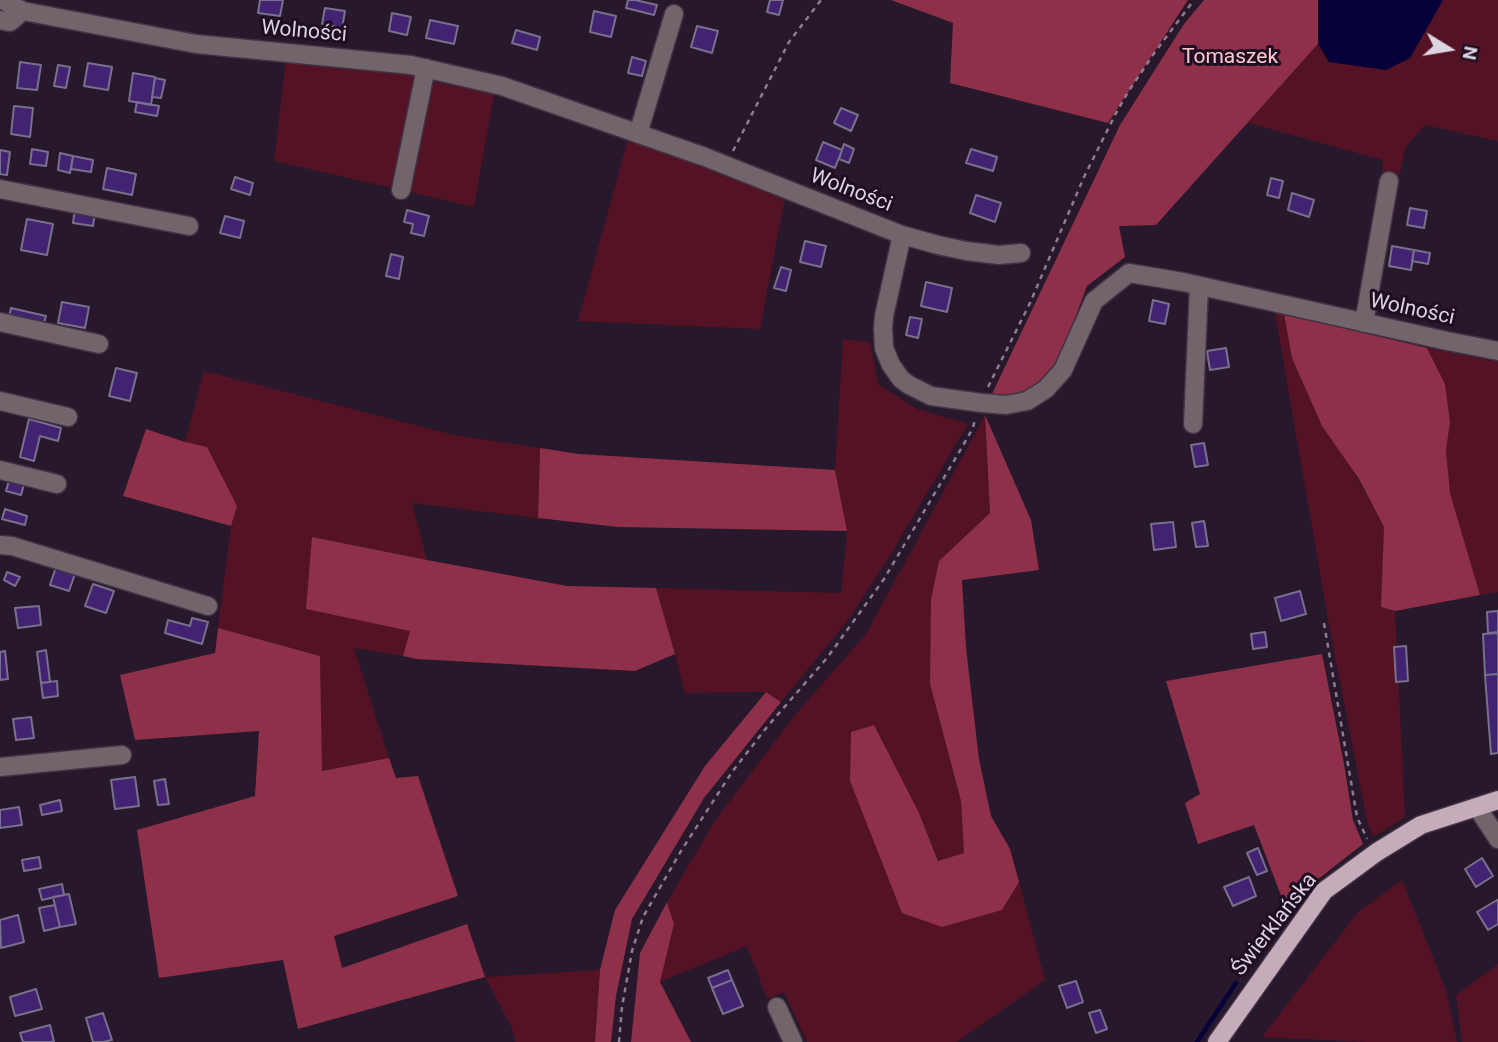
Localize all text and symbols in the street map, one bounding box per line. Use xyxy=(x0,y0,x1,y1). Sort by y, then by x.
north arrow xyxy=(1414,14,1484,84)
street label: Wolności xyxy=(260,16,348,48)
text: N xyxy=(1458,44,1483,62)
park label: Tomaszek xyxy=(1182,45,1278,71)
street label: Wolności xyxy=(806,164,896,218)
street label: Wolności xyxy=(1367,289,1457,331)
street label: Świerklańska xyxy=(1227,869,1323,981)

